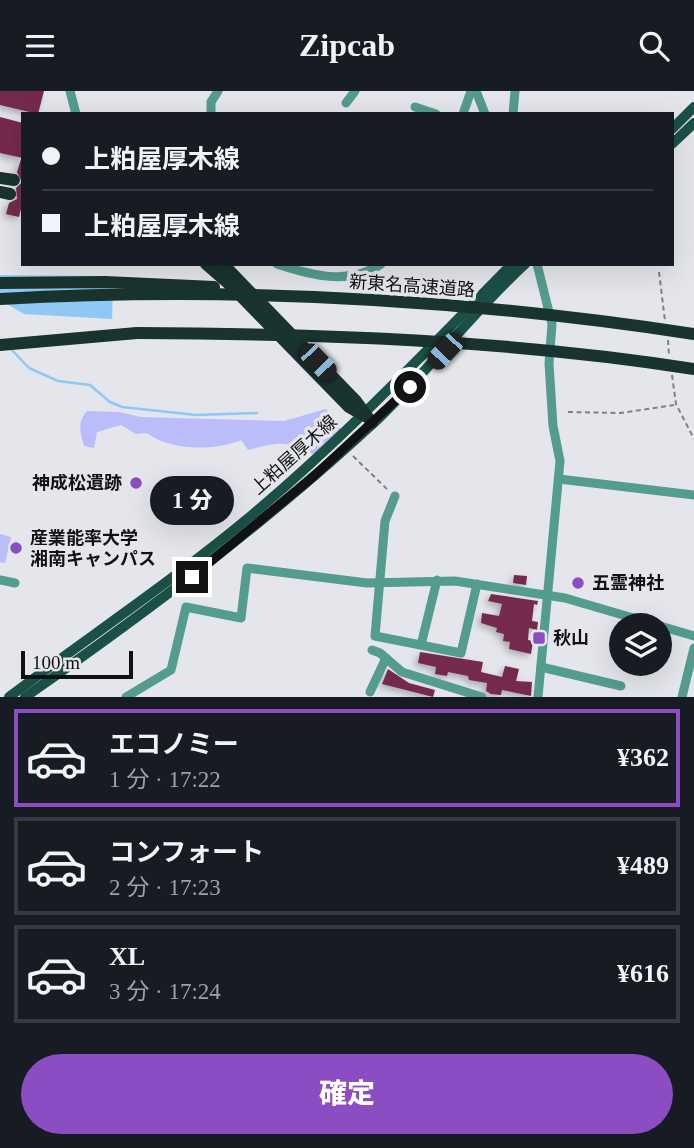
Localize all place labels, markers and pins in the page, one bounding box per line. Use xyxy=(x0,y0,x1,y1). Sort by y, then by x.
place label: 神成松遺跡 xyxy=(32,473,122,493)
marker: 神成松遺跡 xyxy=(128,475,144,491)
place label: 産業能率大学 湘南キャンパス xyxy=(30,528,156,569)
marker: 産業能率大学 湘南キャンパス xyxy=(8,540,24,556)
place label: 五霊神社 xyxy=(592,573,664,593)
marker: 五霊神社 xyxy=(570,575,586,591)
place label: 秋山 xyxy=(553,628,589,648)
marker: 秋山 xyxy=(531,630,547,646)

